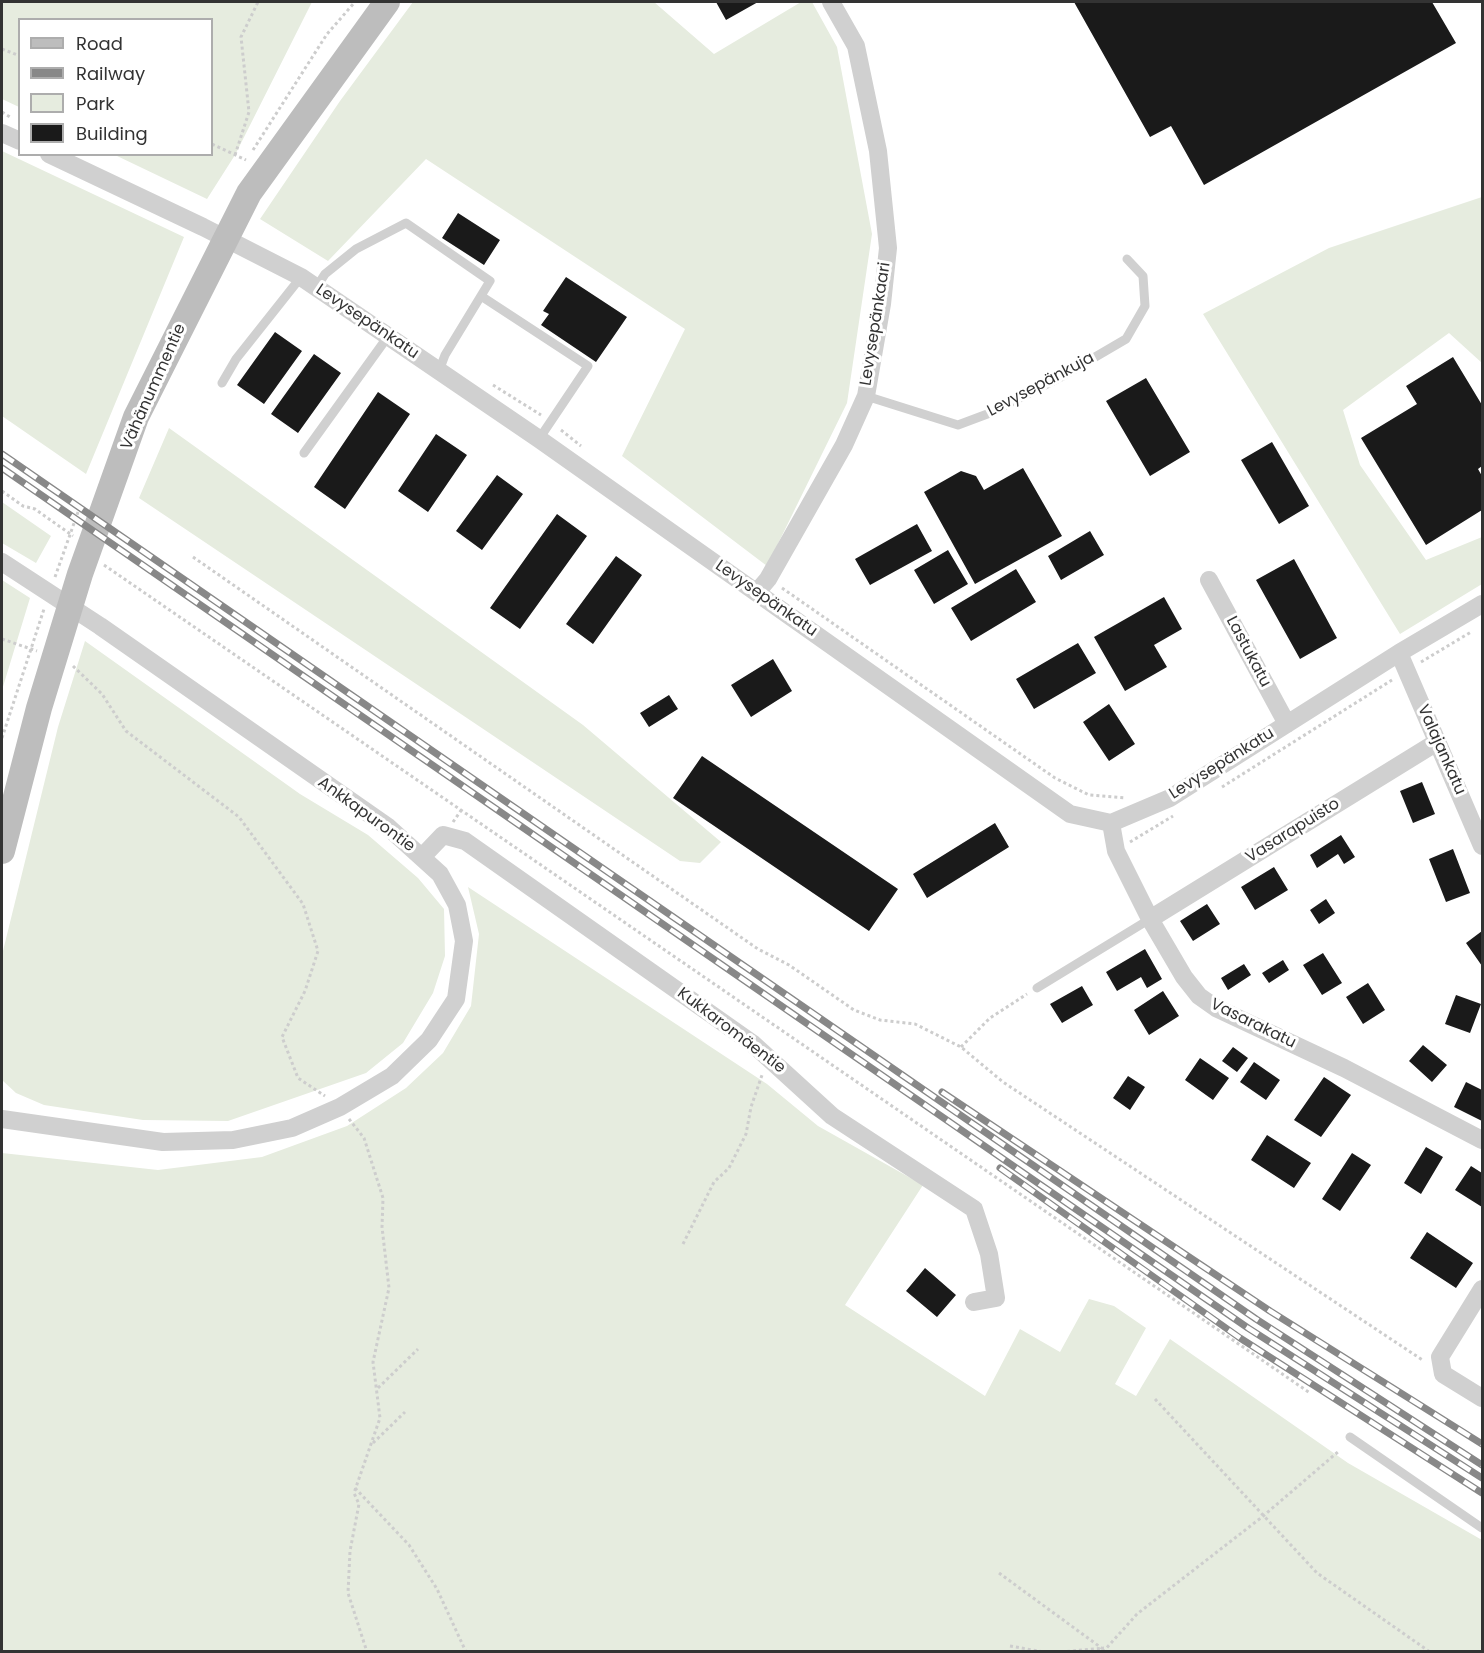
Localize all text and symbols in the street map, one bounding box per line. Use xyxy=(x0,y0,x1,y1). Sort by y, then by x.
legend xyxy=(18,18,213,156)
text: Road xyxy=(76,31,123,56)
text: Railway xyxy=(76,61,145,86)
text: Park xyxy=(76,91,115,116)
text: Building xyxy=(76,121,148,146)
street label: Levysepänkaari xyxy=(857,261,895,387)
street label: Levysepänkatu xyxy=(312,280,422,364)
street label: Vähänummentie xyxy=(118,321,190,453)
street label: Levysepänkuja xyxy=(984,349,1098,421)
street label: Levysepänkatu xyxy=(711,557,821,641)
street label: Lastukatu xyxy=(1221,613,1275,691)
street label: Valajankatu xyxy=(1413,702,1469,798)
street label: Levysepänkatu xyxy=(1166,724,1278,804)
street label: Ankkapurontie xyxy=(314,773,418,857)
street label: Vasarapuisto xyxy=(1243,795,1343,867)
street label: Kukkaromäentie xyxy=(673,984,789,1078)
street label: Vasarakatu xyxy=(1207,995,1299,1053)

